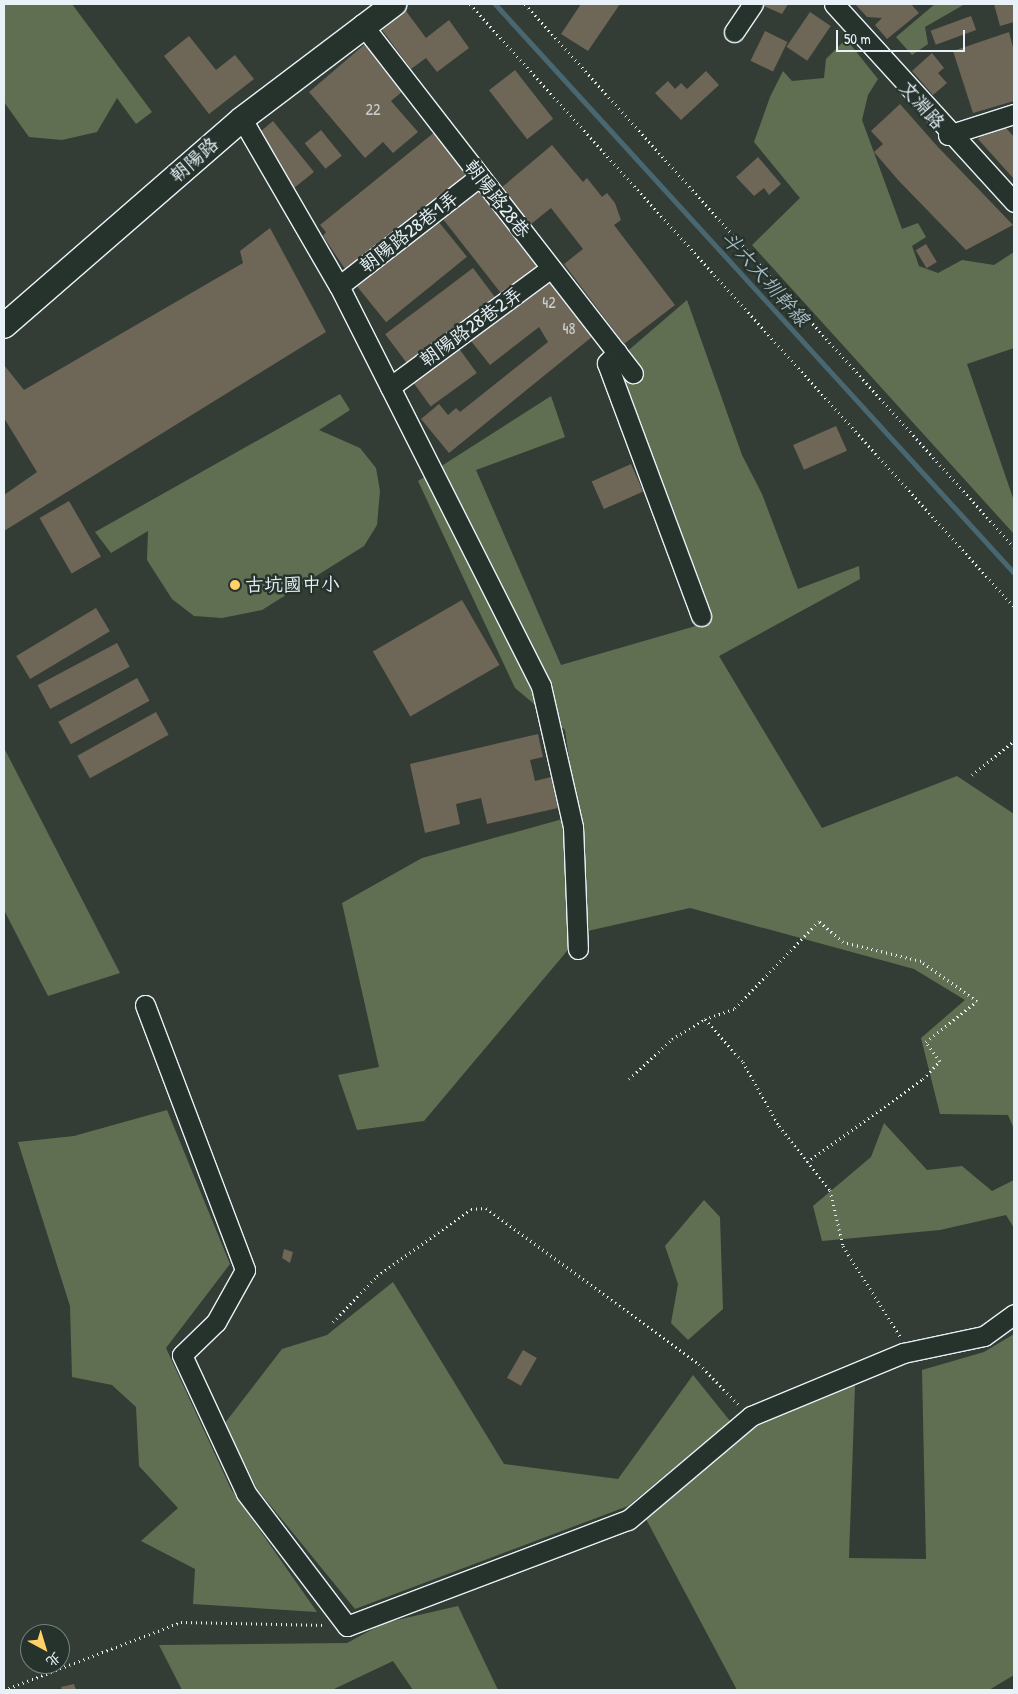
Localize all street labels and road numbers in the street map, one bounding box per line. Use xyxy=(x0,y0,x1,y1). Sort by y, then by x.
street label: 文淵路 xyxy=(895,76,949,134)
street label: 朝陽路 xyxy=(165,133,223,187)
street label: 朝陽路28巷 xyxy=(459,155,535,243)
street label: 朝陽路28巷1弄 xyxy=(355,186,463,278)
street label: 朝陽路28巷2弄 xyxy=(415,282,527,372)

